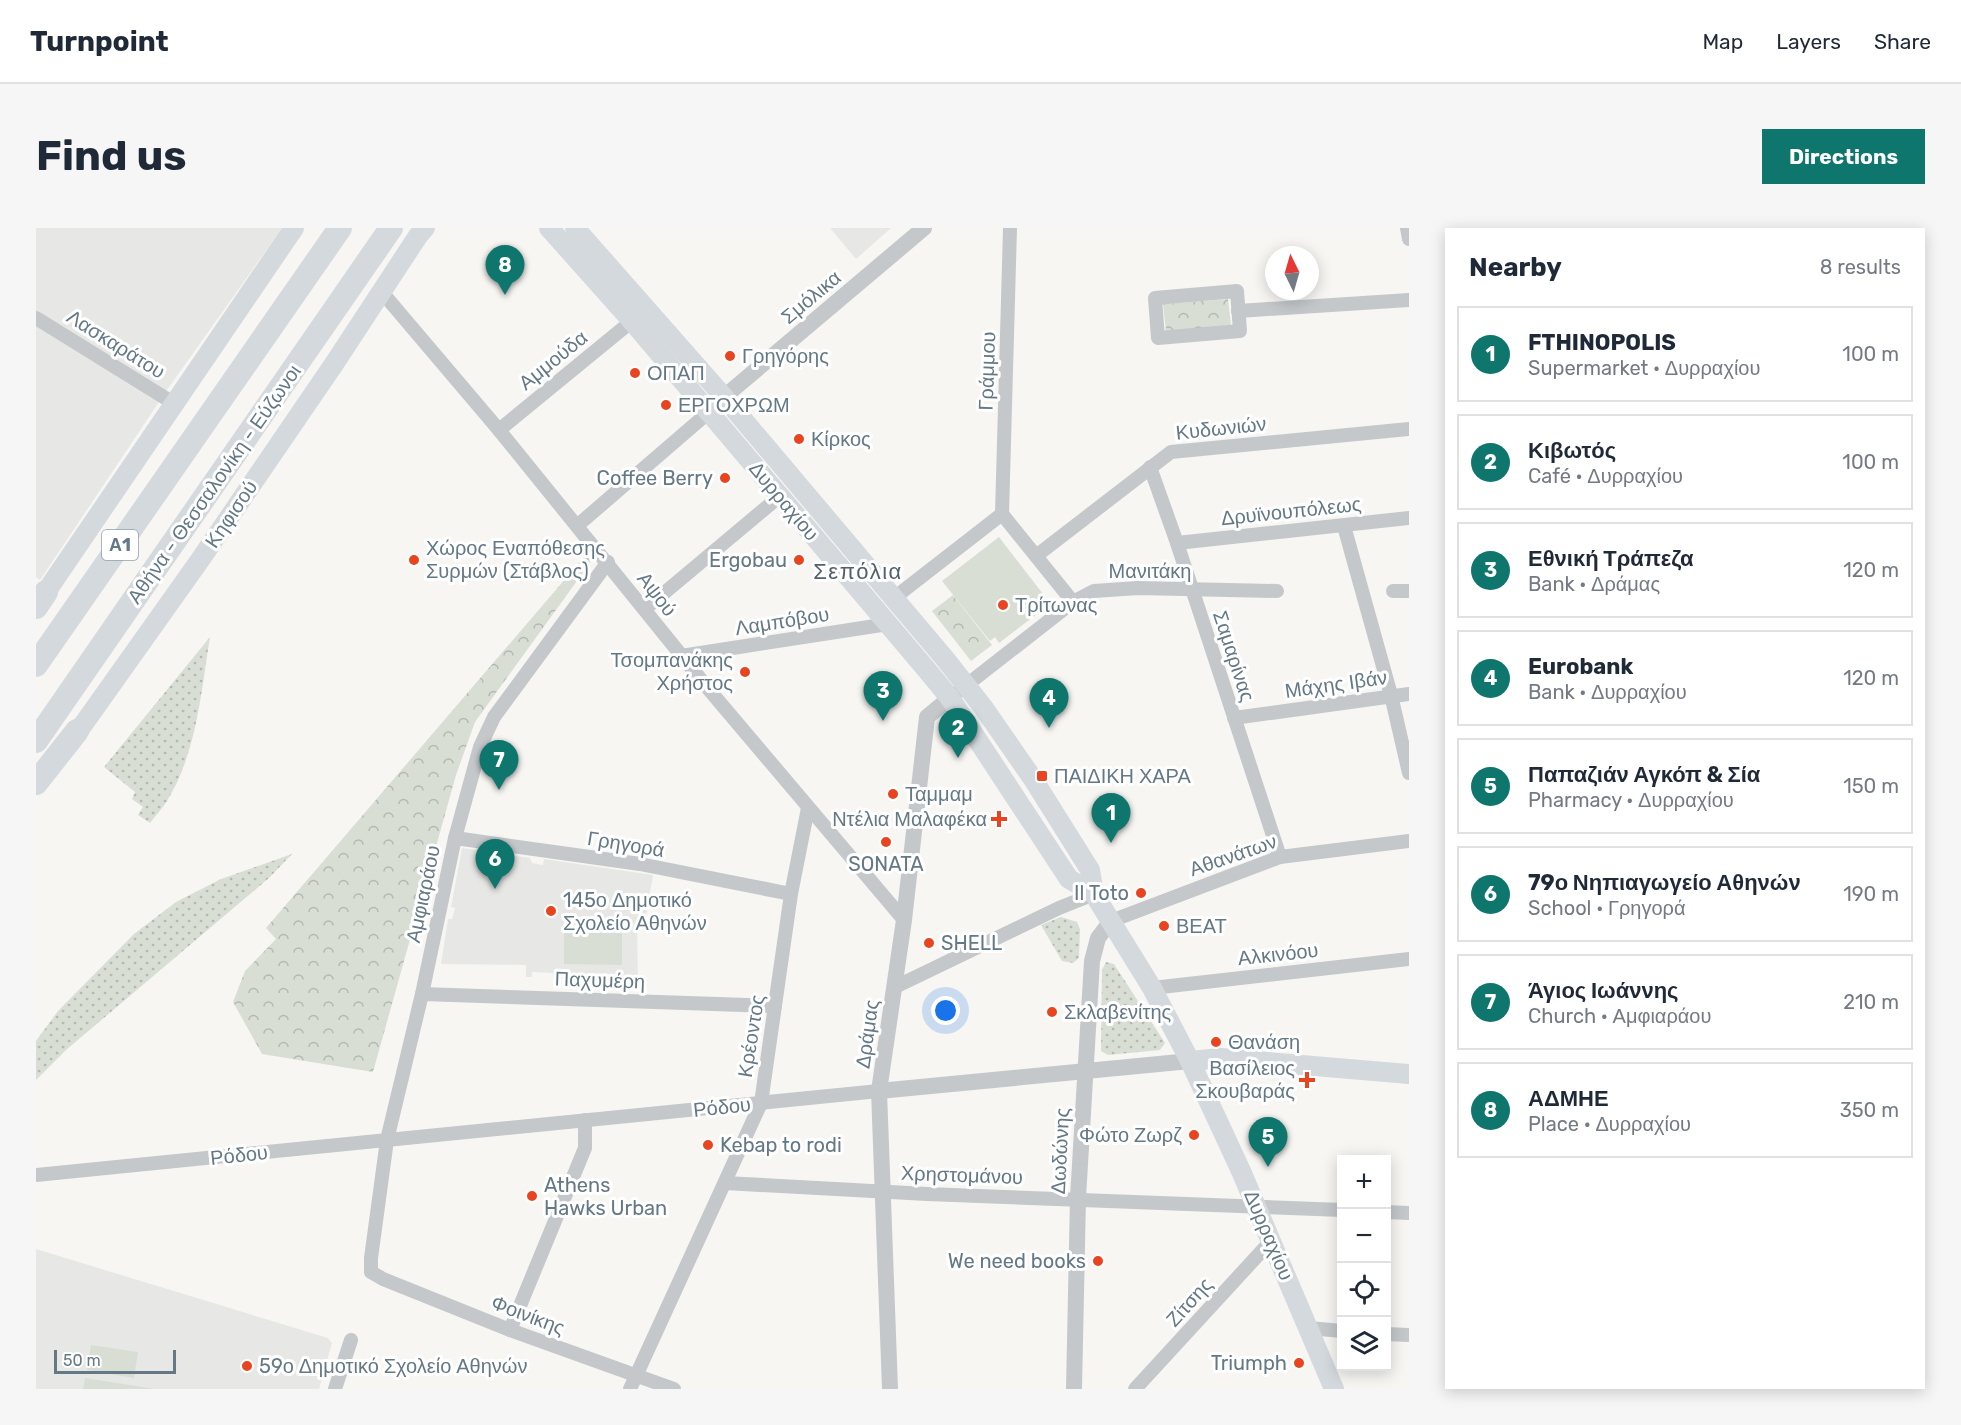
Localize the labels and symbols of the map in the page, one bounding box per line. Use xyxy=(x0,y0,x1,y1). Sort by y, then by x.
pin: 8 xyxy=(486,245,524,295)
north arrow xyxy=(1265,246,1319,300)
street label: Σμόλικα xyxy=(776,265,846,329)
street label: Λασκαράτου xyxy=(62,304,170,384)
street label: Αμμούδα xyxy=(514,325,592,395)
street label: Γράμμου xyxy=(974,331,1000,411)
place label: Γρηγόρης xyxy=(742,344,829,368)
marker: Γρηγόρης xyxy=(723,349,737,363)
street label: Αθήνα - Θεσσαλονίκη - Εύζωνοι xyxy=(122,360,306,608)
place label: ΟΠΑΠ xyxy=(647,361,705,385)
marker: ΟΠΑΠ xyxy=(628,366,642,380)
place label: ΕΡΓΟΧΡΩΜ xyxy=(678,393,790,417)
marker: ΕΡΓΟΧΡΩΜ xyxy=(659,398,673,412)
street label: Κυδωνιών xyxy=(1174,411,1268,445)
place label: Κίρκος xyxy=(811,427,871,451)
marker: Κίρκος xyxy=(792,432,806,446)
street label: Δυρραχίου xyxy=(744,457,824,545)
place label: Coffee Berry xyxy=(597,466,713,490)
marker: Coffee Berry xyxy=(718,471,732,485)
street label: Κηφισού xyxy=(200,476,262,552)
street label: Δρυϊνουπόλεως xyxy=(1220,492,1363,530)
road number: Α1 xyxy=(102,530,138,560)
place label: Χώρος Εναπόθεσης Συρμών (Στάβλος) xyxy=(426,536,605,583)
place label: Ergobau xyxy=(709,548,787,572)
marker: Χώρος Εναπόθεσης Συρμών (Στάβλος) xyxy=(407,553,421,567)
marker: Ergobau xyxy=(792,553,806,567)
district label: Σεπόλια xyxy=(813,558,903,585)
street label: Μανιτάκη xyxy=(1109,559,1191,583)
street label: Αψού xyxy=(632,567,682,621)
place label: Τρίτωνας xyxy=(1015,593,1098,617)
marker: Τρίτωνας xyxy=(996,598,1010,612)
street label: Λαμπόβου xyxy=(733,602,831,640)
street label: Σαμαρίνας xyxy=(1208,608,1260,705)
place label: Τσομπανάκης Χρήστος xyxy=(611,648,733,695)
marker: Τσομπανάκης Χρήστος xyxy=(738,665,752,679)
street label: Μάχης Ιβάν xyxy=(1283,665,1389,703)
pin: 3 xyxy=(864,672,902,721)
pin: 4 xyxy=(1030,678,1068,728)
pin: 2 xyxy=(938,708,978,758)
pin: 7 xyxy=(480,740,518,790)
place label: ΠΑΙΔΙΚΗ ΧΑΡΑ xyxy=(1054,764,1191,788)
marker: ΠΑΙΔΙΚΗ ΧΑΡΑ xyxy=(1035,769,1049,783)
place label: Ταμμαμ xyxy=(905,782,973,806)
marker: Ταμμαμ xyxy=(886,787,900,801)
pin: 1 xyxy=(1092,794,1130,843)
place label: Ντέλια Μαλαφέκα xyxy=(832,807,987,831)
marker: Ντέλια Μαλαφέκα xyxy=(992,812,1006,826)
street label: Γρηγορά xyxy=(586,826,666,862)
street label: Αθανάτων xyxy=(1186,829,1280,881)
marker: SONATA xyxy=(879,835,893,849)
pin: 6 xyxy=(476,840,514,889)
street label: Αμφιαράου xyxy=(401,843,445,945)
place label: SONATA xyxy=(848,852,924,876)
place label: Il Toto xyxy=(1074,881,1129,905)
marker: Il Toto xyxy=(1134,886,1148,900)
place label: 145ο Δημοτικό Σχολείο Αθηνών xyxy=(563,888,707,935)
marker: 145ο Δημοτικό Σχολείο Αθηνών xyxy=(544,904,558,918)
place label: ΒΕΑΤ xyxy=(1176,914,1227,938)
marker: ΒΕΑΤ xyxy=(1157,919,1171,933)
place label: SHELL xyxy=(941,931,1002,955)
marker: SHELL xyxy=(922,936,936,950)
street label: Αλκινόου xyxy=(1236,938,1320,970)
street label: Παχυμέρη xyxy=(554,966,646,994)
street label: Κρέοντος xyxy=(733,993,769,1079)
your location xyxy=(931,996,960,1025)
street label: Δράμας xyxy=(850,998,884,1070)
place label: Σκλαβενίτης xyxy=(1064,1000,1172,1024)
marker: Σκλαβενίτης xyxy=(1045,1005,1059,1019)
place label: Θανάση xyxy=(1228,1030,1300,1054)
marker: Θανάση xyxy=(1209,1035,1223,1049)
place label: Βασίλειος Σκουβαράς xyxy=(1195,1056,1295,1103)
marker: Βασίλειος Σκουβαράς xyxy=(1300,1073,1314,1087)
street label: Ρόδου xyxy=(692,1092,752,1122)
street label: Δωδώνης xyxy=(1046,1107,1074,1195)
pin: 5 xyxy=(1248,1118,1288,1167)
place label: Φώτο Ζωρζ xyxy=(1079,1123,1182,1147)
marker: Φώτο Ζωρζ xyxy=(1187,1128,1201,1142)
place label: Kebap to rodi xyxy=(720,1133,842,1157)
marker: Kebap to rodi xyxy=(701,1138,715,1152)
street label: Ρόδου xyxy=(209,1140,269,1170)
street label: Χρηστομάνου xyxy=(901,1161,1023,1189)
place label: Athens Hawks Urban xyxy=(544,1173,667,1220)
street label: Δυρραχίου xyxy=(1239,1186,1299,1284)
marker: Athens Hawks Urban xyxy=(525,1189,539,1203)
place label: We need books xyxy=(948,1249,1086,1273)
marker: We need books xyxy=(1091,1254,1105,1268)
street label: Ζίτσης xyxy=(1161,1272,1217,1331)
street label: Φοινίκης xyxy=(488,1290,568,1340)
scale bar xyxy=(54,1347,176,1374)
place label: Triumph xyxy=(1211,1351,1287,1375)
place label: 59ο Δημοτικό Σχολείο Αθηνών xyxy=(259,1354,527,1378)
marker: Triumph xyxy=(1292,1356,1306,1370)
marker: 59ο Δημοτικό Σχολείο Αθηνών xyxy=(240,1359,254,1373)

